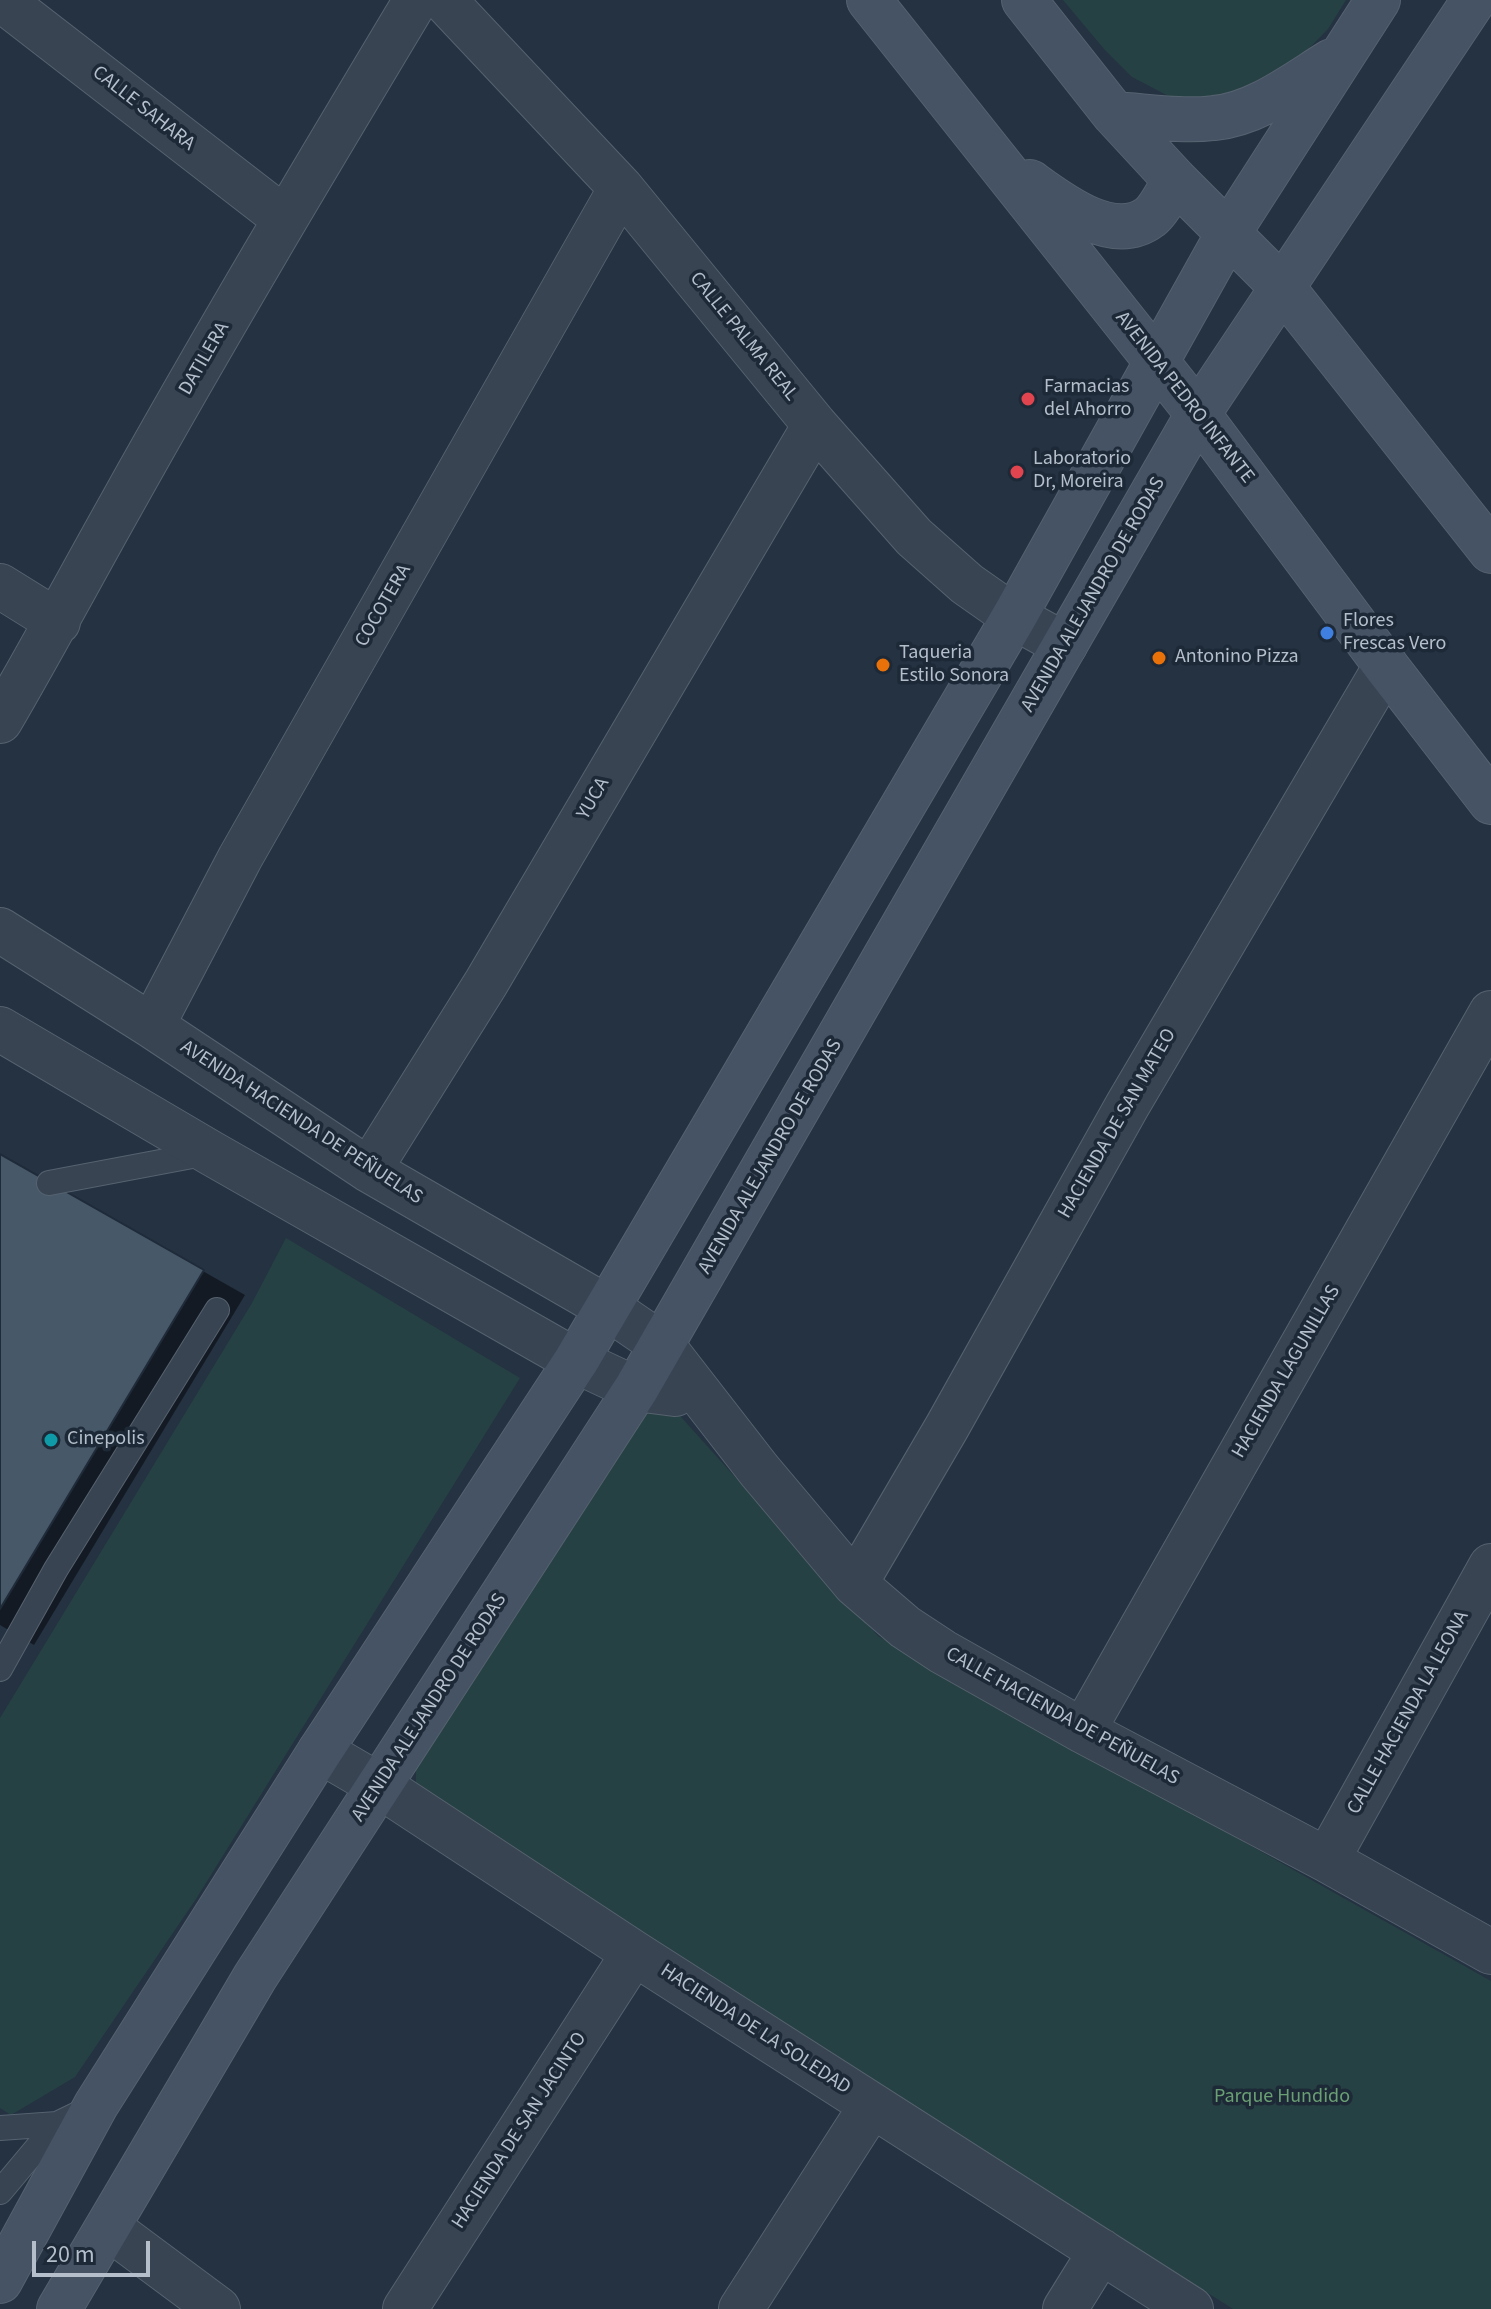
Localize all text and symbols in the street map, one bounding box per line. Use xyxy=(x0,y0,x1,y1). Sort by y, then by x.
street label: CALLE SAHARA xyxy=(87,61,199,157)
street label: CALLE PALMA REAL xyxy=(684,268,802,406)
street label: AVENIDA PEDRO INFANTE xyxy=(1109,307,1259,489)
street label: DATILERA xyxy=(175,318,235,400)
place label: Farmacias del Ahorro xyxy=(1044,376,1131,423)
marker: Farmacias del Ahorro xyxy=(1019,390,1037,408)
place label: Laboratorio Dr, Moreira xyxy=(1033,448,1131,495)
marker: Laboratorio Dr, Moreira xyxy=(1008,463,1026,481)
street label: AVENIDA ALEJANDRO DE RODAS xyxy=(1017,473,1171,717)
street label: COCOTERA xyxy=(351,561,417,651)
place label: Flores Frescas Vero xyxy=(1343,610,1446,657)
marker: Flores Frescas Vero xyxy=(1318,624,1336,642)
place label: Taqueria Estilo Sonora xyxy=(899,642,1009,689)
place label: Antonino Pizza xyxy=(1175,646,1299,670)
marker: Antonino Pizza xyxy=(1150,649,1168,667)
marker: Taqueria Estilo Sonora xyxy=(874,656,892,674)
street label: YUCA xyxy=(572,774,616,824)
street label: HACIENDA DE SAN MATEO xyxy=(1054,1025,1182,1223)
street label: AVENIDA ALEJANDRO DE RODAS xyxy=(694,1035,848,1279)
street label: AVENIDA HACIENDA DE PEÑUELAS xyxy=(175,1036,427,1210)
street label: HACIENDA LAGUNILLAS xyxy=(1228,1281,1346,1463)
place label: Cinepolis xyxy=(67,1428,145,1452)
marker: Cinepolis xyxy=(42,1431,60,1449)
street label: AVENIDA ALEJANDRO DE RODAS xyxy=(347,1589,513,1827)
street label: CALLE HACIENDA LA LEONA xyxy=(1343,1607,1475,1819)
street label: CALLE HACIENDA DE PEÑUELAS xyxy=(941,1643,1183,1791)
street label: HACIENDA DE LA SOLEDAD xyxy=(655,1960,855,2100)
street label: HACIENDA DE SAN JACINTO xyxy=(447,2028,593,2234)
park label: Parque Hundido xyxy=(1214,2086,1350,2110)
scale bar xyxy=(36,2225,154,2275)
text: 20 m xyxy=(46,2237,95,2272)

